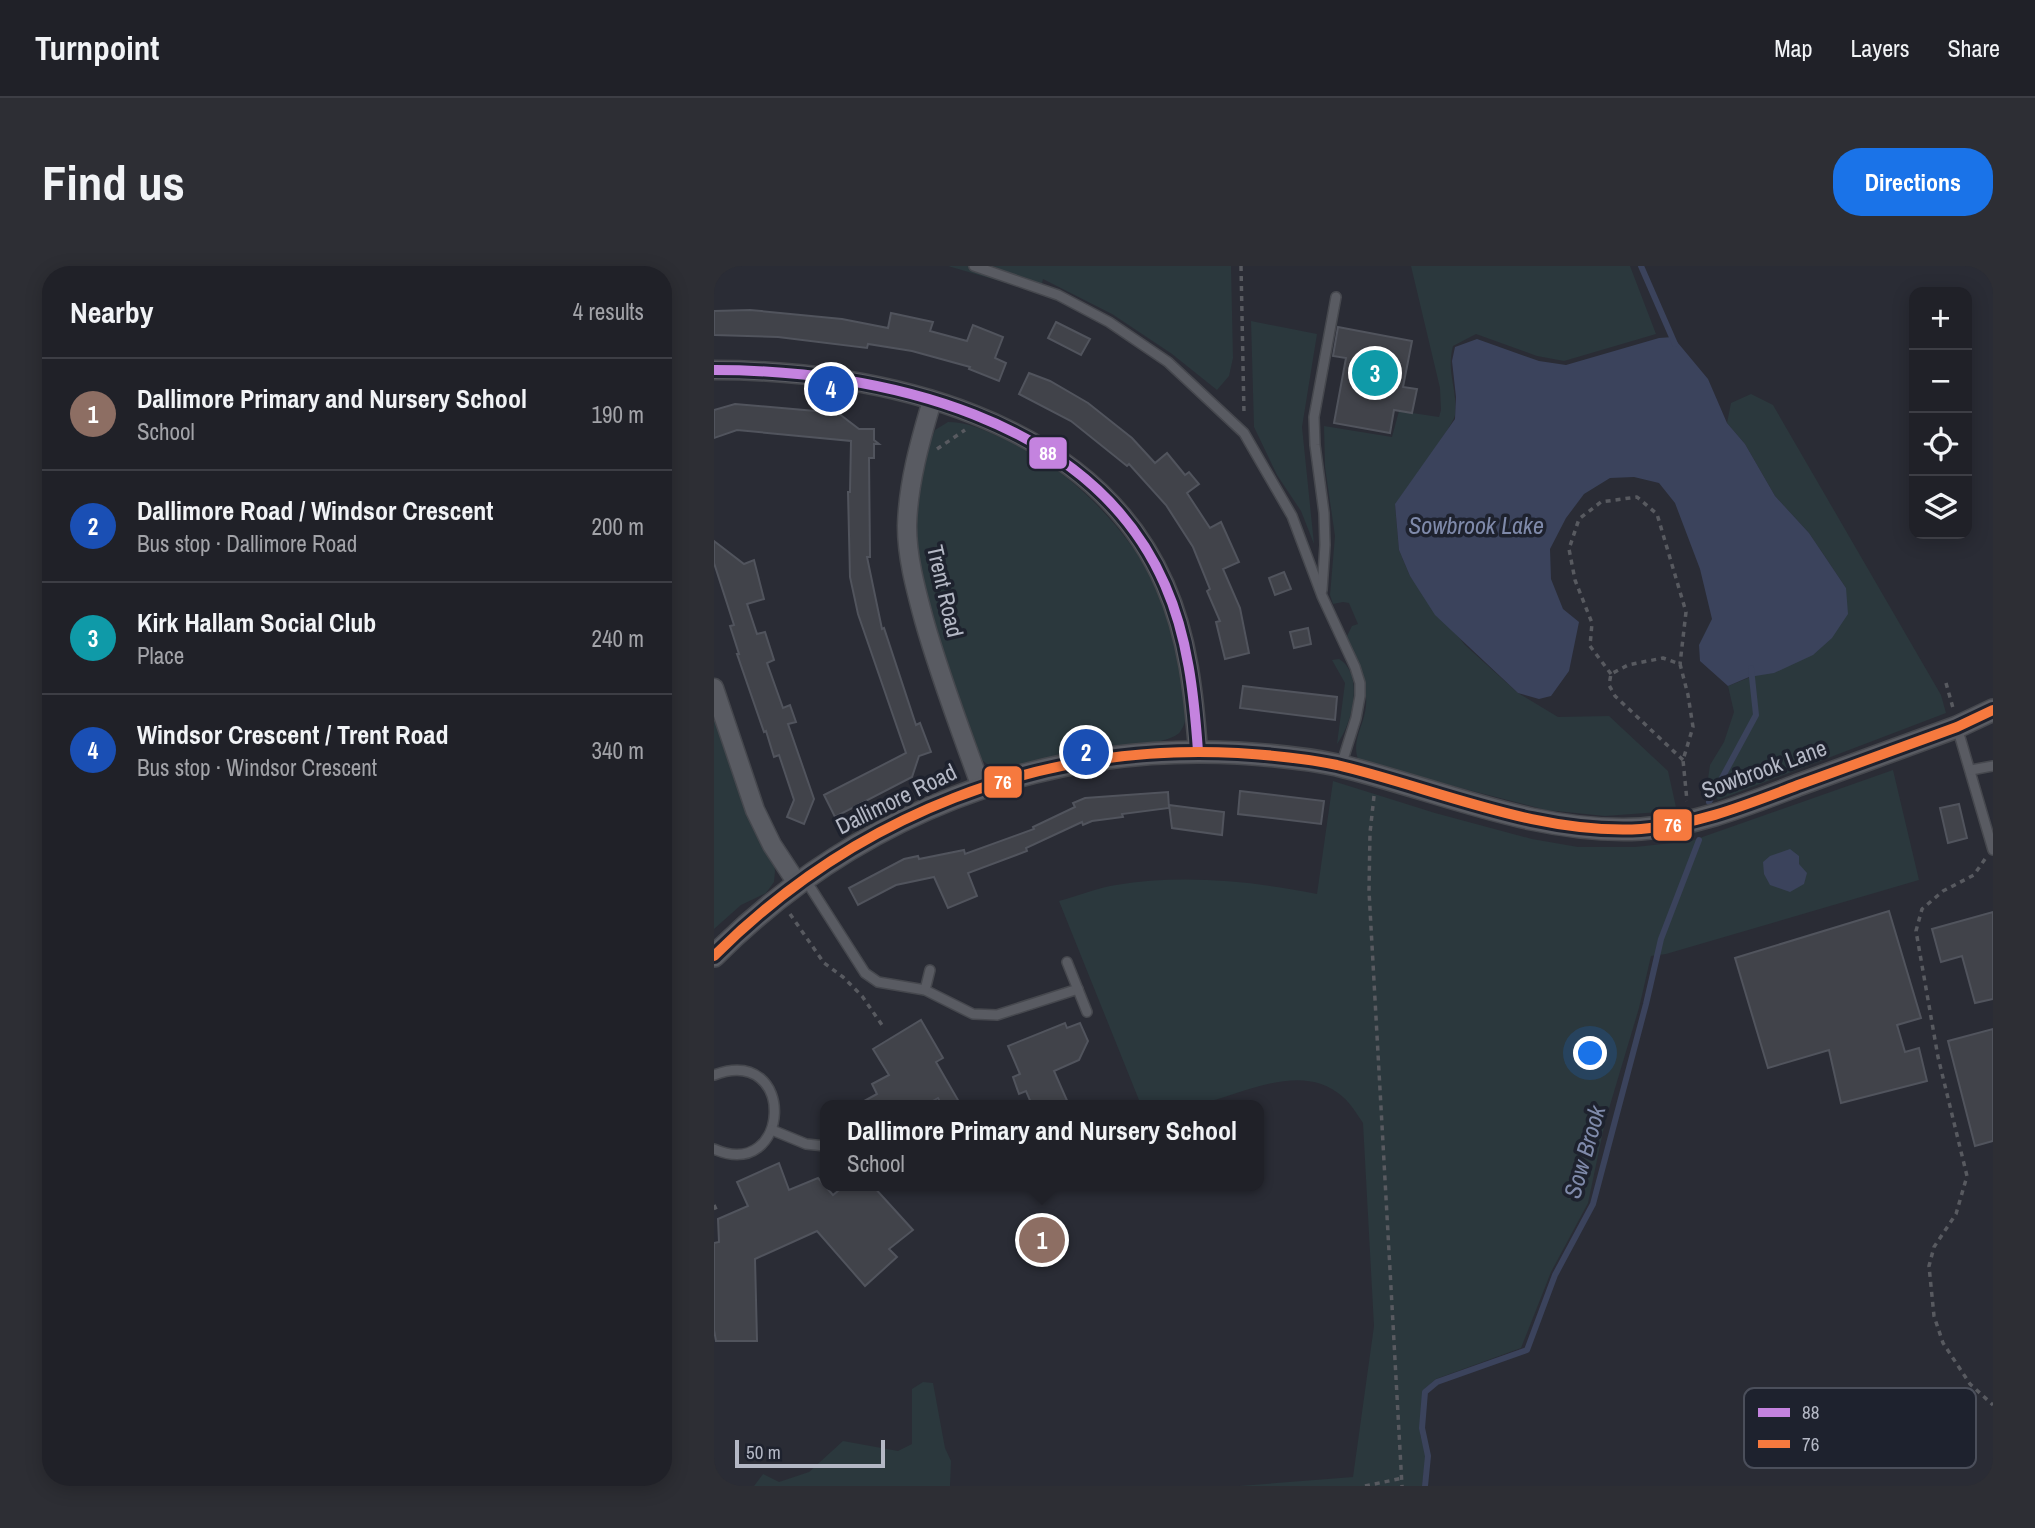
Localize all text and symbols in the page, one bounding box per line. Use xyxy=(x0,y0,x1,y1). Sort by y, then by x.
text: Turnpoint xyxy=(35,26,159,70)
text: Map xyxy=(1774,32,1812,64)
text: Layers xyxy=(1850,32,1909,64)
text: Share xyxy=(1947,32,2000,64)
button: Directions xyxy=(1833,148,1993,216)
text: Find us xyxy=(42,149,185,215)
map controls xyxy=(1909,287,1972,539)
button: + xyxy=(1909,287,1972,350)
text: Nearby xyxy=(70,292,153,332)
text: 4 results xyxy=(573,296,644,327)
pin: 3 xyxy=(1352,347,1398,399)
button: − xyxy=(1909,350,1972,413)
pin: 4 xyxy=(808,363,854,415)
text: Dallimore Primary and Nursery School xyxy=(137,381,527,416)
text: 1 xyxy=(88,399,98,430)
text: 190 m xyxy=(592,399,644,430)
button: locate xyxy=(1909,413,1972,476)
text: School xyxy=(137,416,195,447)
line badge: 88 xyxy=(1028,436,1068,470)
text: 88 xyxy=(1039,440,1057,466)
button: layers xyxy=(1909,476,1972,539)
text: Dallimore Road / Windsor Crescent xyxy=(137,493,493,528)
water label: Sowbrook Lake xyxy=(1408,509,1544,541)
text: 2 xyxy=(88,511,98,542)
text: 200 m xyxy=(592,511,644,542)
text: Bus stop · Dallimore Road xyxy=(137,528,357,559)
street label: Trent Road xyxy=(920,542,971,640)
text: Kirk Hallam Social Club xyxy=(137,605,376,640)
text: 3 xyxy=(88,623,98,654)
text: 240 m xyxy=(592,623,644,654)
text: Place xyxy=(137,640,184,671)
text: Windsor Crescent / Trent Road xyxy=(137,717,448,752)
pin: 2 xyxy=(1063,726,1109,778)
street label: Sowbrook Lane xyxy=(1697,732,1831,806)
text: 4 xyxy=(88,735,98,766)
text: 340 m xyxy=(592,735,644,766)
text: Bus stop · Windsor Crescent xyxy=(137,752,377,783)
street label: Dallimore Road xyxy=(830,756,961,841)
line badge: 76 xyxy=(983,765,1023,799)
text: 76 xyxy=(994,769,1012,795)
line badge: 76 xyxy=(1652,808,1693,842)
text: 76 xyxy=(1664,812,1682,838)
your location xyxy=(1573,1036,1607,1070)
popup xyxy=(820,1100,1264,1191)
water label: Sow Brook xyxy=(1556,1100,1613,1202)
text: Dallimore Primary and Nursery School xyxy=(847,1113,1237,1148)
text: School xyxy=(847,1148,905,1179)
pin: 1 xyxy=(1019,1214,1065,1266)
legend xyxy=(1744,1388,1976,1468)
text: 88 xyxy=(1802,1399,1819,1425)
text: 76 xyxy=(1802,1431,1819,1457)
scale bar xyxy=(735,1437,886,1469)
text: 50 m xyxy=(746,1439,781,1465)

